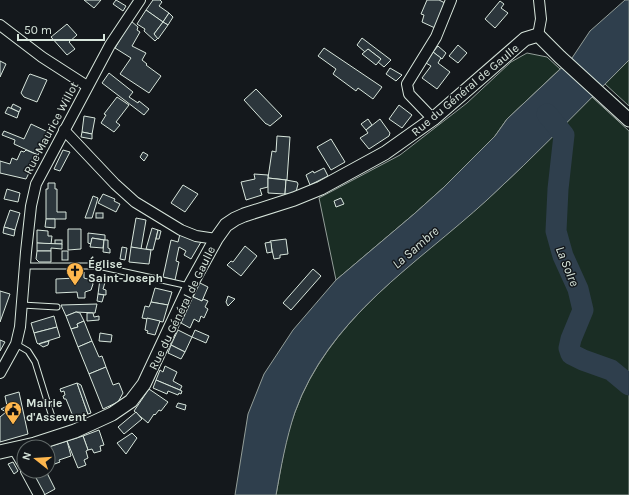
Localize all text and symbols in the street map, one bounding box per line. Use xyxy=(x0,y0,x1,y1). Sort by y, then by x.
scale bar xyxy=(18,16,104,42)
text: 50 m xyxy=(24,23,52,37)
street label: Rue du Général de Gaulle xyxy=(408,41,522,139)
street label: Rue Maurice Willot xyxy=(21,79,82,177)
water label: La Sambre xyxy=(389,223,442,272)
street label: Rue du Général de Gaulle xyxy=(146,244,218,372)
water label: La Solre xyxy=(553,244,582,288)
place label: Église Saint-Joseph xyxy=(88,256,163,285)
church icon: Église Saint-Joseph xyxy=(65,261,85,286)
place label: Mairie d'Assevent xyxy=(26,396,87,424)
public building icon: Mairie d'Assevent xyxy=(3,400,23,425)
north arrow xyxy=(16,439,56,479)
text: N xyxy=(20,451,34,462)

